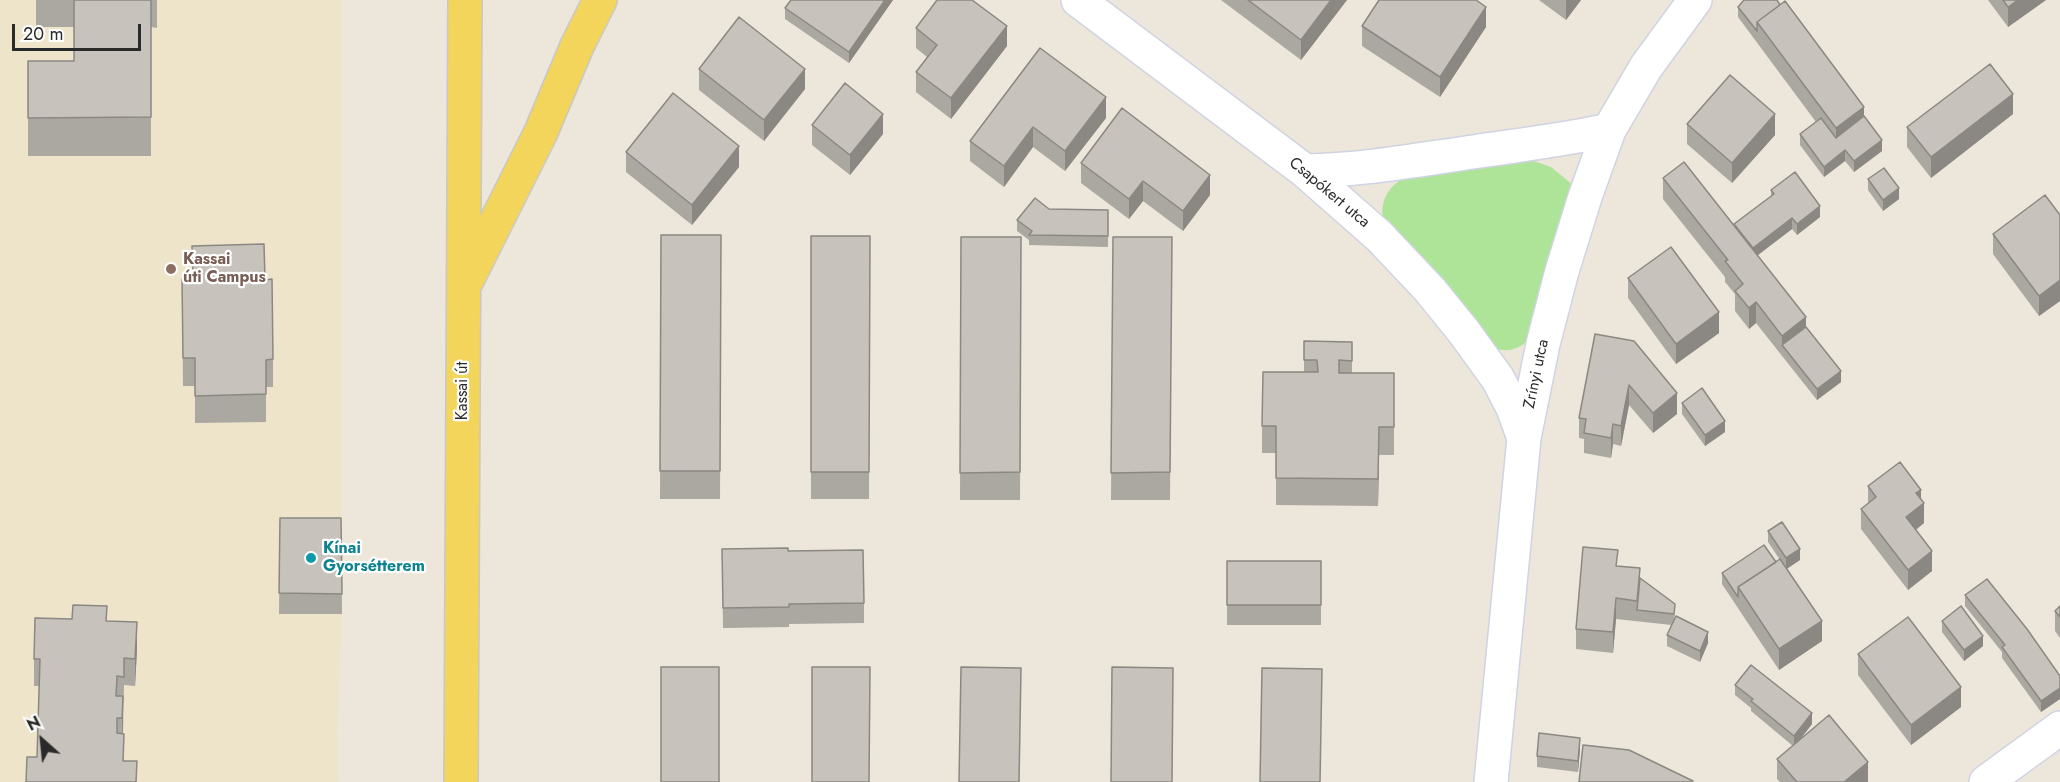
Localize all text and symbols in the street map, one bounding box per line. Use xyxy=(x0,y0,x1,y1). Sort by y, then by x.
scale bar xyxy=(15,12,144,50)
text: 20 m xyxy=(23,21,63,47)
street label: Csapókert utca xyxy=(1285,154,1373,232)
place label: Kassai úti Campus xyxy=(183,250,266,288)
marker: Kassai úti Campus xyxy=(164,262,178,276)
street label: Zrínyi utca xyxy=(1520,338,1554,410)
street label: Kassai út xyxy=(453,362,473,420)
place label: Kínai Gyorsétterem xyxy=(323,539,425,577)
marker: Kínai Gyorsétterem xyxy=(304,551,318,565)
north arrow xyxy=(12,710,72,770)
text: N xyxy=(23,710,44,737)

